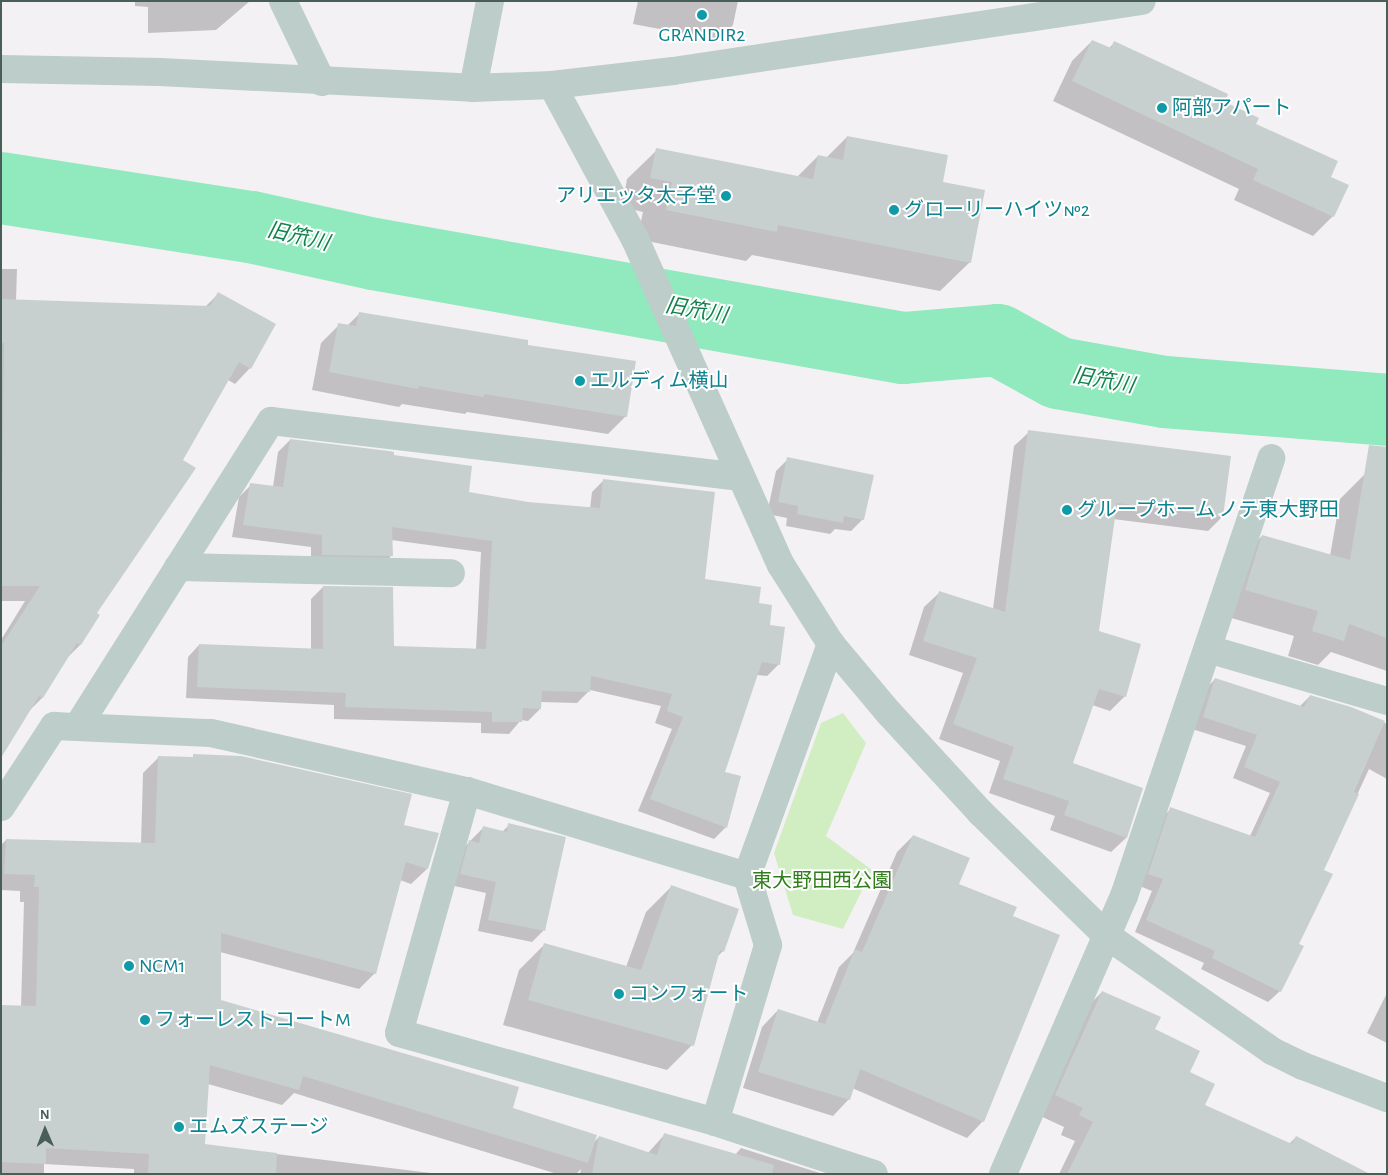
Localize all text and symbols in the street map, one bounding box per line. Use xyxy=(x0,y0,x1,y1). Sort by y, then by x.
marker: GRANDIR2 xyxy=(696,9,708,21)
place label: GRANDIR2 xyxy=(659,23,745,47)
place label: 阿部アパート xyxy=(1172,96,1292,120)
marker: 阿部アパート xyxy=(1156,102,1168,114)
place label: アリエッタ太子堂 xyxy=(556,184,716,208)
marker: アリエッタ太子堂 xyxy=(720,190,732,202)
place label: グローリーハイツ№2 xyxy=(904,198,1091,222)
marker: グローリーハイツ№2 xyxy=(888,204,900,216)
water label: 旧笊川 xyxy=(264,218,332,256)
water label: 旧笊川 xyxy=(663,293,729,329)
water label: 旧笊川 xyxy=(1070,363,1136,399)
place label: エルディム横山 xyxy=(590,369,730,393)
marker: エルディム横山 xyxy=(574,375,586,387)
place label: グループホーム ノテ東大野田 xyxy=(1077,498,1340,522)
marker: グループホーム ノテ東大野田 xyxy=(1061,504,1073,516)
park label: 東大野田西公園 xyxy=(752,869,892,893)
place label: NCM1 xyxy=(139,954,185,978)
marker: NCM1 xyxy=(123,960,135,972)
place label: コンフォート xyxy=(629,982,749,1006)
marker: コンフォート xyxy=(613,988,625,1000)
place label: フォーレストコートM xyxy=(155,1008,351,1032)
marker: フォーレストコートM xyxy=(139,1014,151,1026)
north arrow xyxy=(20,1105,70,1155)
text: N xyxy=(40,1108,50,1122)
place label: エムズステージ xyxy=(189,1115,329,1139)
marker: エムズステージ xyxy=(173,1121,185,1133)

